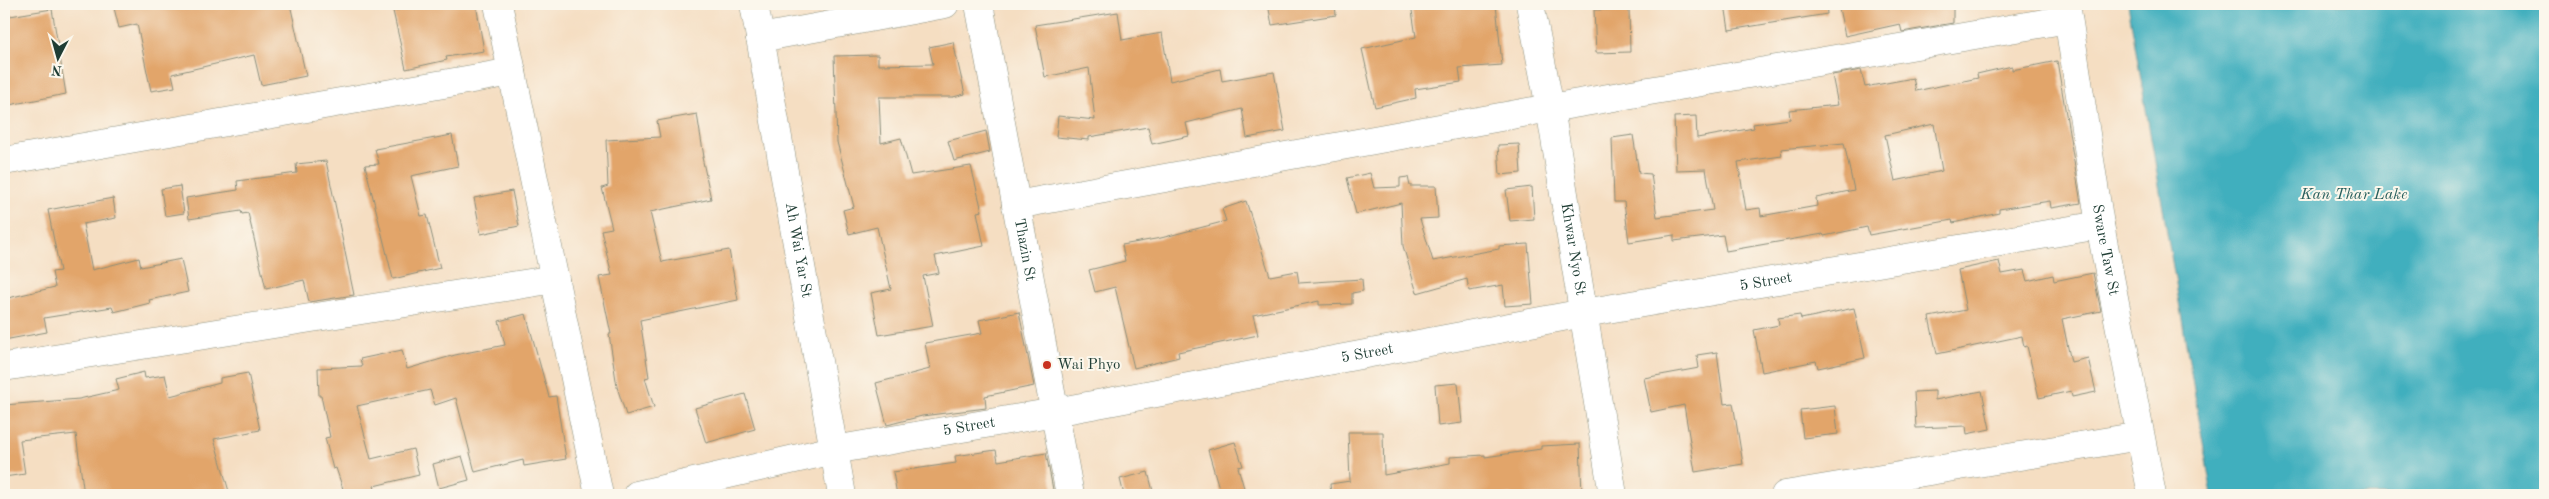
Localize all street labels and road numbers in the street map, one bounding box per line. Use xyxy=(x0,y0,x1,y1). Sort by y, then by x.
street label: Ah Wai Yar St xyxy=(782,201,814,299)
street label: Khwar Nyo St xyxy=(1558,202,1588,297)
street label: Sware Taw St xyxy=(2089,203,2121,297)
street label: Thazin St xyxy=(1011,217,1038,283)
street label: 5 Street xyxy=(1739,270,1793,294)
street label: 5 Street xyxy=(1340,341,1395,366)
street label: 5 Street xyxy=(942,415,996,439)

